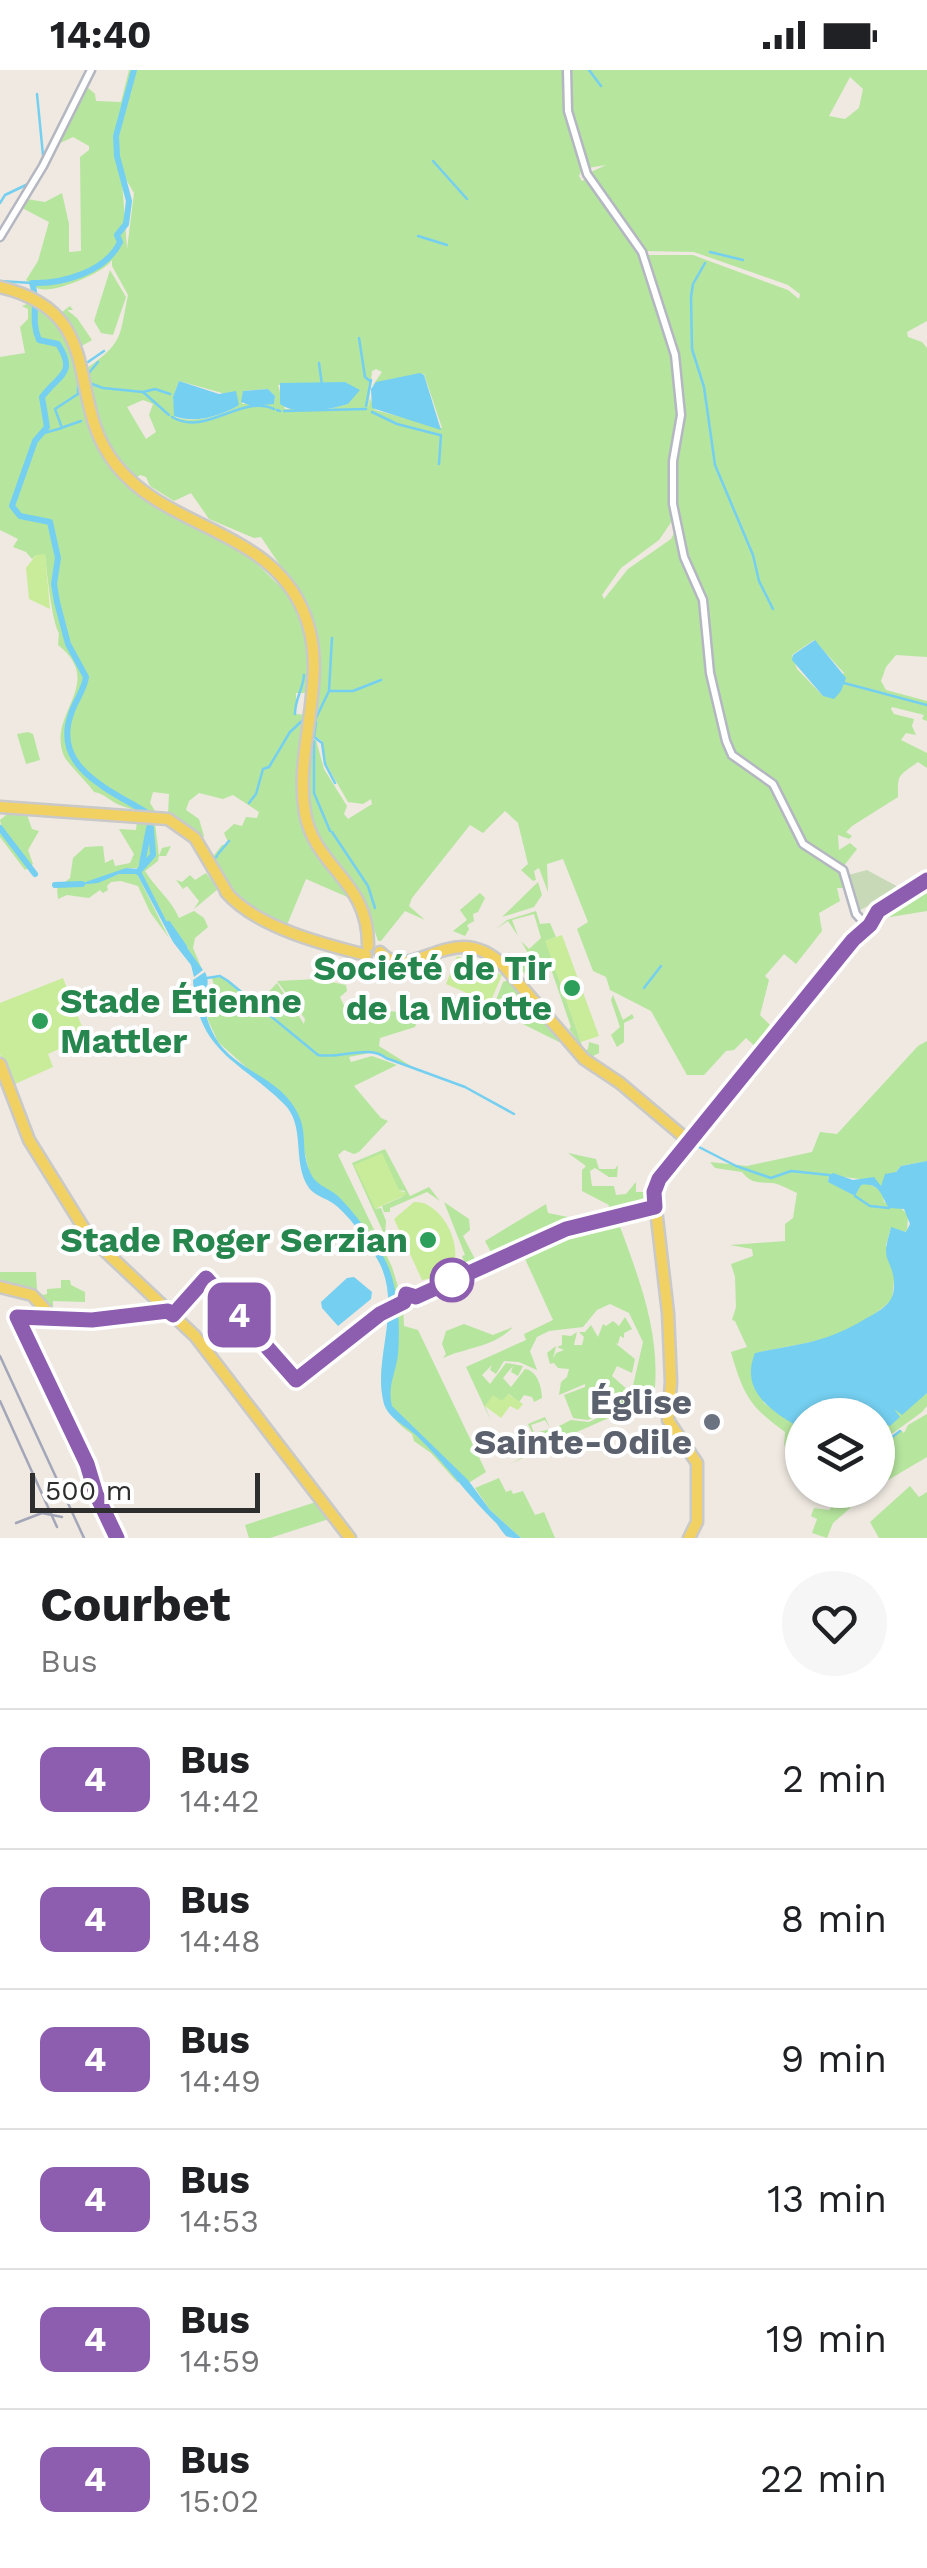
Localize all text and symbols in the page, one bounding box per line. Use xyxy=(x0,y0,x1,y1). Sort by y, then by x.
text: 14:40 xyxy=(50,13,151,57)
place label: Société de Tir de la Miotte xyxy=(314,947,552,1029)
marker: Société de Tir de la Miotte xyxy=(561,977,583,999)
place label: Stade Étienne Mattler xyxy=(60,980,302,1062)
marker: Stade Étienne Mattler xyxy=(29,1010,51,1032)
place label: Stade Roger Serzian xyxy=(60,1219,408,1261)
marker: Stade Roger Serzian xyxy=(417,1229,439,1251)
unlabelled marker xyxy=(431,1259,473,1301)
line badge: 4 xyxy=(206,1282,272,1348)
text: 4 xyxy=(228,1294,250,1336)
place label: Église Sainte-Odile xyxy=(474,1381,692,1463)
map controls xyxy=(785,1398,895,1508)
button: layers xyxy=(785,1398,895,1508)
marker: Église Sainte-Odile xyxy=(701,1411,723,1433)
scale bar xyxy=(30,1468,260,1512)
text: 500 m xyxy=(45,1474,132,1507)
button: heart xyxy=(782,1571,887,1676)
text: Courbet xyxy=(40,1576,230,1633)
text: Bus xyxy=(40,1642,98,1680)
text: Bus xyxy=(180,1738,250,1782)
text: 2 min xyxy=(782,1757,887,1801)
text: 4 xyxy=(84,1758,106,1800)
text: 14:42 xyxy=(180,1782,260,1820)
text: Bus xyxy=(180,1878,250,1922)
text: 8 min xyxy=(781,1897,887,1941)
text: 4 xyxy=(84,1898,106,1940)
text: 14:48 xyxy=(180,1922,261,1960)
text: Bus xyxy=(180,2018,250,2062)
text: 9 min xyxy=(781,2037,887,2081)
text: 4 xyxy=(84,2038,106,2080)
text: 14:49 xyxy=(180,2062,261,2100)
text: Bus xyxy=(180,2158,250,2202)
text: 13 min xyxy=(767,2177,887,2221)
text: 4 xyxy=(84,2178,106,2220)
text: 14:53 xyxy=(180,2202,259,2240)
text: Bus xyxy=(180,2298,250,2342)
text: 19 min xyxy=(766,2317,887,2361)
text: 4 xyxy=(84,2318,106,2360)
text: 14:59 xyxy=(180,2342,260,2380)
text: Bus xyxy=(180,2438,250,2482)
text: 22 min xyxy=(760,2457,887,2501)
text: 4 xyxy=(84,2458,106,2500)
text: 15:02 xyxy=(180,2482,259,2520)

